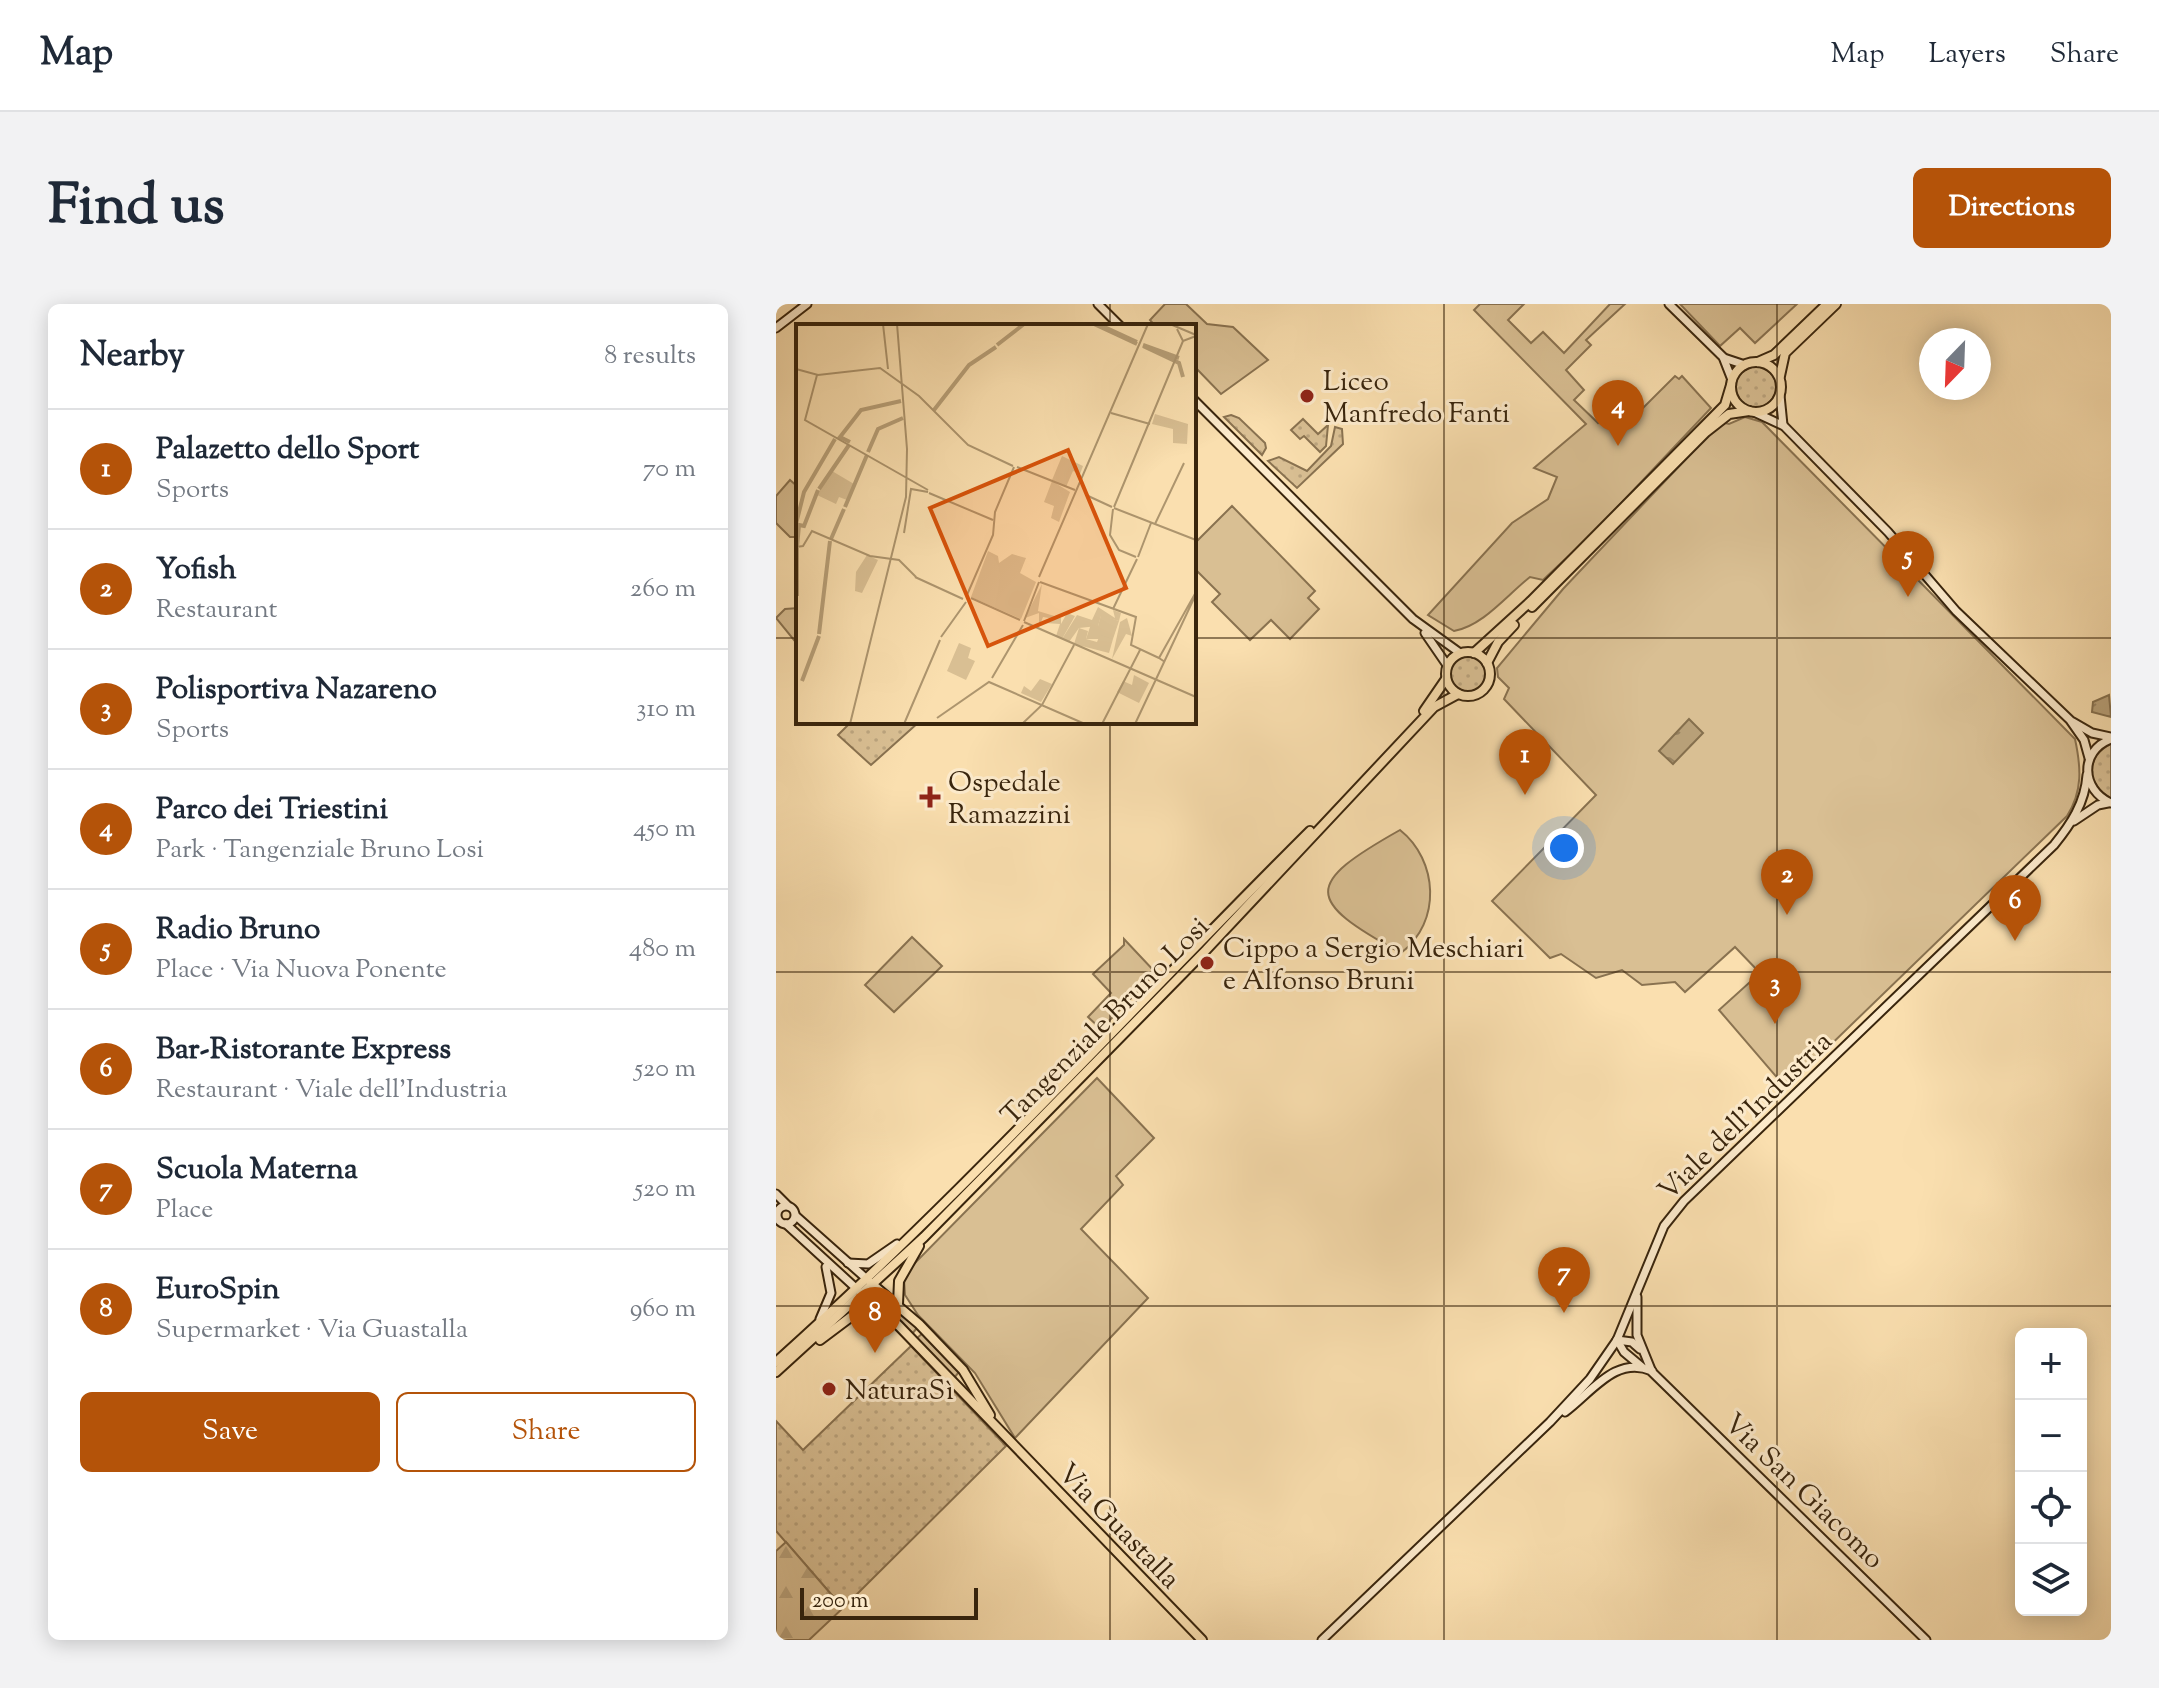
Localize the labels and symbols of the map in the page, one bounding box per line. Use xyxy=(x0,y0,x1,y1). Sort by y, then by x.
inset map xyxy=(796,324,1196,724)
north arrow xyxy=(1919,328,1991,400)
place label: Liceo Manfredo Fanti xyxy=(1323,363,1510,435)
pin: 4 xyxy=(1592,380,1644,446)
marker: Liceo Manfredo Fanti xyxy=(1298,387,1316,405)
pin: 5 xyxy=(1882,531,1934,597)
pin: 1 xyxy=(1499,729,1551,795)
place label: Ospedale Ramazzini xyxy=(948,764,1071,836)
marker: Ospedale Ramazzini xyxy=(919,786,941,808)
your location xyxy=(1544,828,1584,868)
pin: 2 xyxy=(1761,849,1813,915)
pin: 6 xyxy=(1989,875,2041,941)
street label: Tangenziale Bruno Losi xyxy=(993,909,1219,1135)
place label: Cippo a Sergio Meschiari e Alfonso Bruni xyxy=(1223,930,1524,1002)
marker: Cippo a Sergio Meschiari e Alfonso Bruni xyxy=(1198,954,1216,972)
pin: 3 xyxy=(1749,958,1801,1024)
street label: Viale dell'Industria xyxy=(1650,1023,1842,1211)
pin: 7 xyxy=(1538,1247,1590,1313)
pin: 8 xyxy=(849,1287,901,1353)
place label: NaturaSì xyxy=(845,1372,954,1412)
marker: NaturaSì xyxy=(820,1380,838,1398)
street label: Via San Giacomo xyxy=(1714,1405,1892,1579)
street label: Via Guastalla xyxy=(1047,1455,1188,1599)
scale bar xyxy=(800,1584,978,1620)

